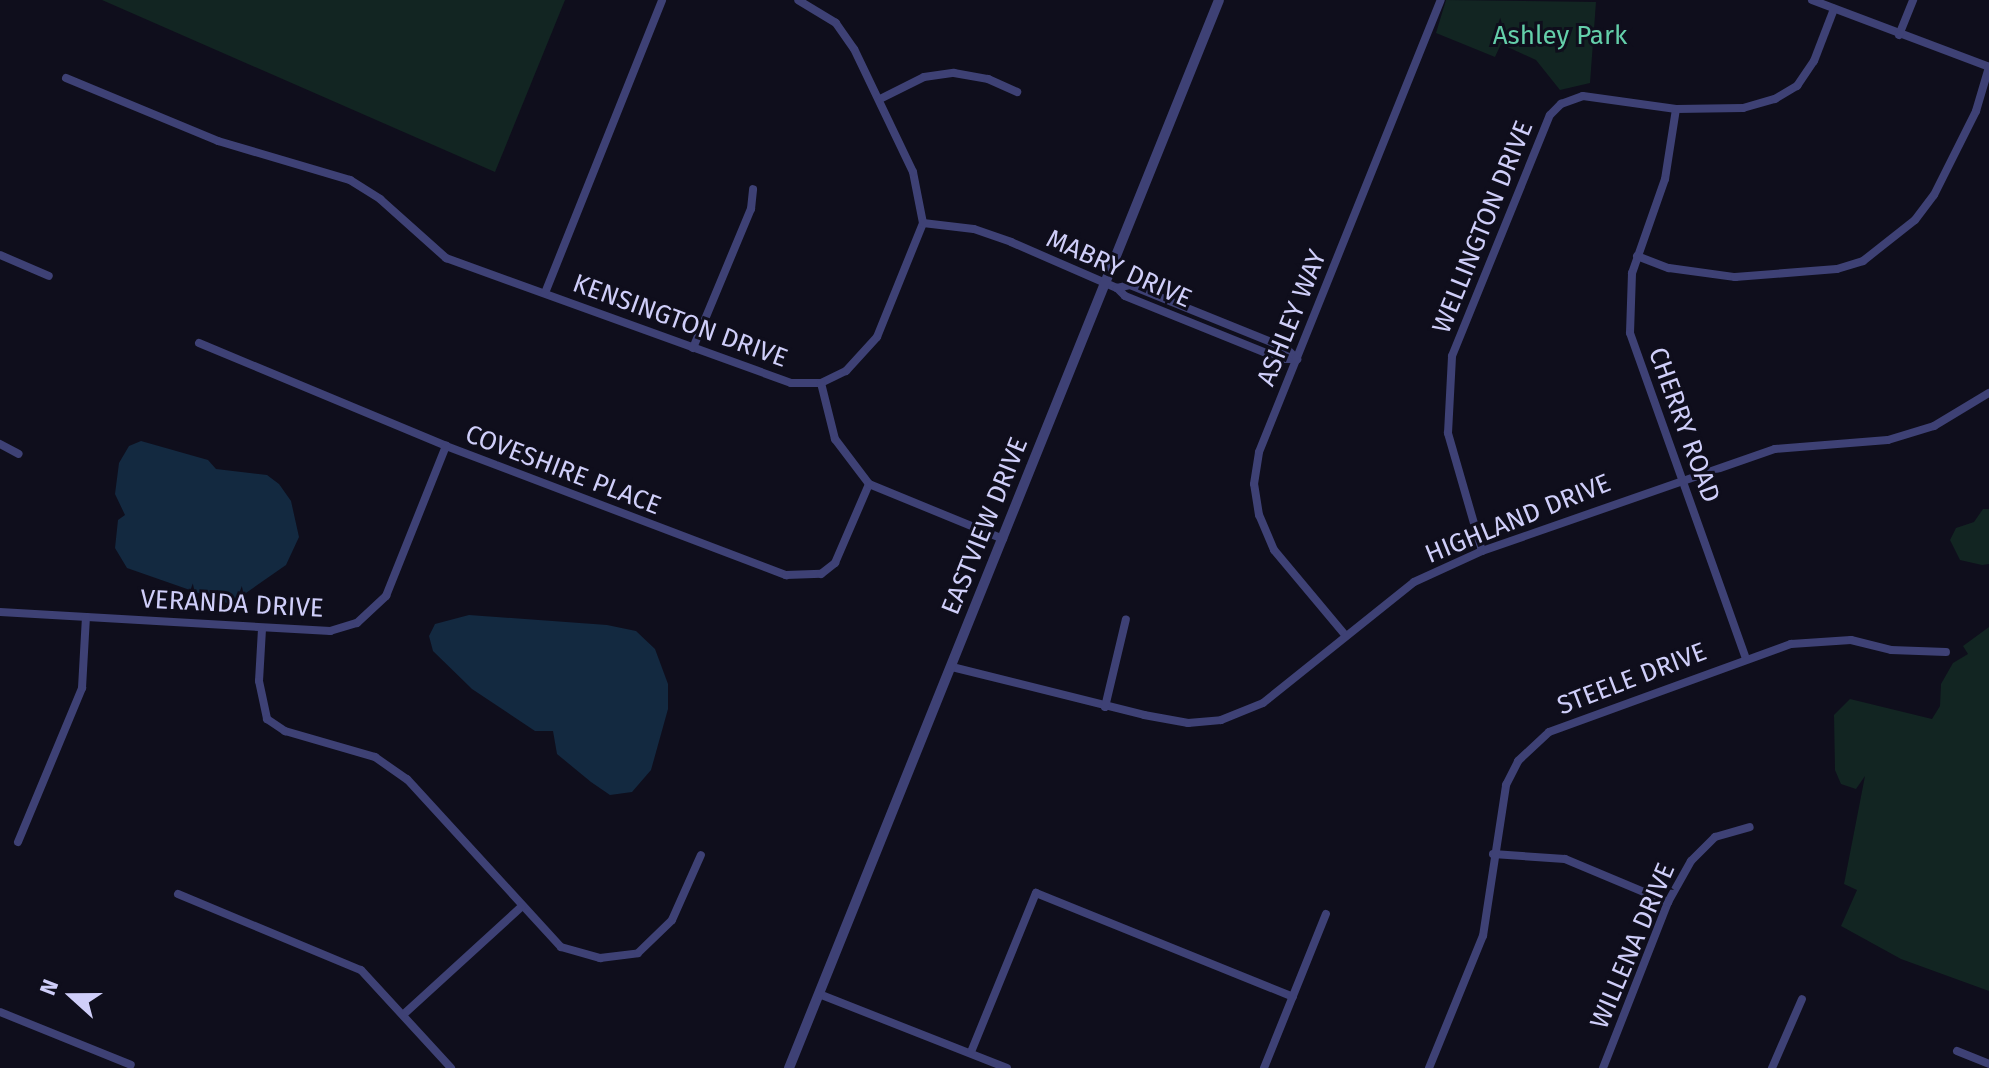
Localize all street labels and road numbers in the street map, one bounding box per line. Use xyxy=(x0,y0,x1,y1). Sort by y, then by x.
street label: WELLINGTON DRIVE xyxy=(1426,116,1540,338)
street label: MABRY DRIVE xyxy=(1042,223,1196,315)
street label: ASHLEY WAY xyxy=(1251,245,1333,391)
street label: KENSINGTON DRIVE xyxy=(568,268,792,374)
street label: CHERRY ROAD xyxy=(1641,343,1727,507)
street label: COVESHIRE PLACE xyxy=(461,418,665,522)
street label: EASTVIEW DRIVE xyxy=(935,433,1035,619)
street label: HIGHLAND DRIVE xyxy=(1421,468,1615,570)
street label: VERANDA DRIVE xyxy=(140,584,324,624)
street label: STEELE DRIVE xyxy=(1553,636,1711,722)
street label: WILLENA DRIVE xyxy=(1584,858,1682,1034)

